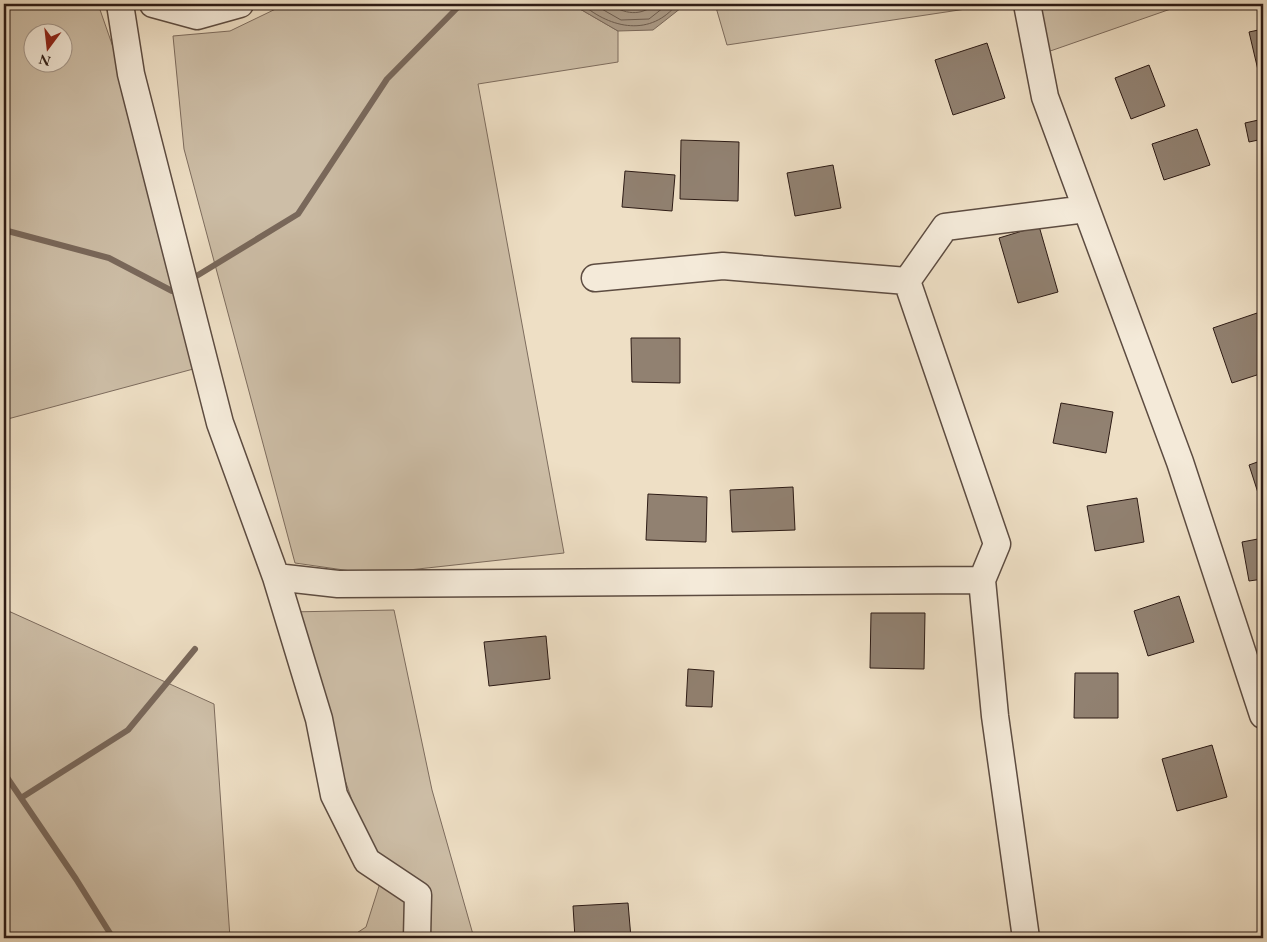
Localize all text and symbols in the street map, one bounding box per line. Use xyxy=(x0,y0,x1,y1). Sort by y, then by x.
north arrow xyxy=(22,22,72,72)
text: N xyxy=(36,50,52,71)

